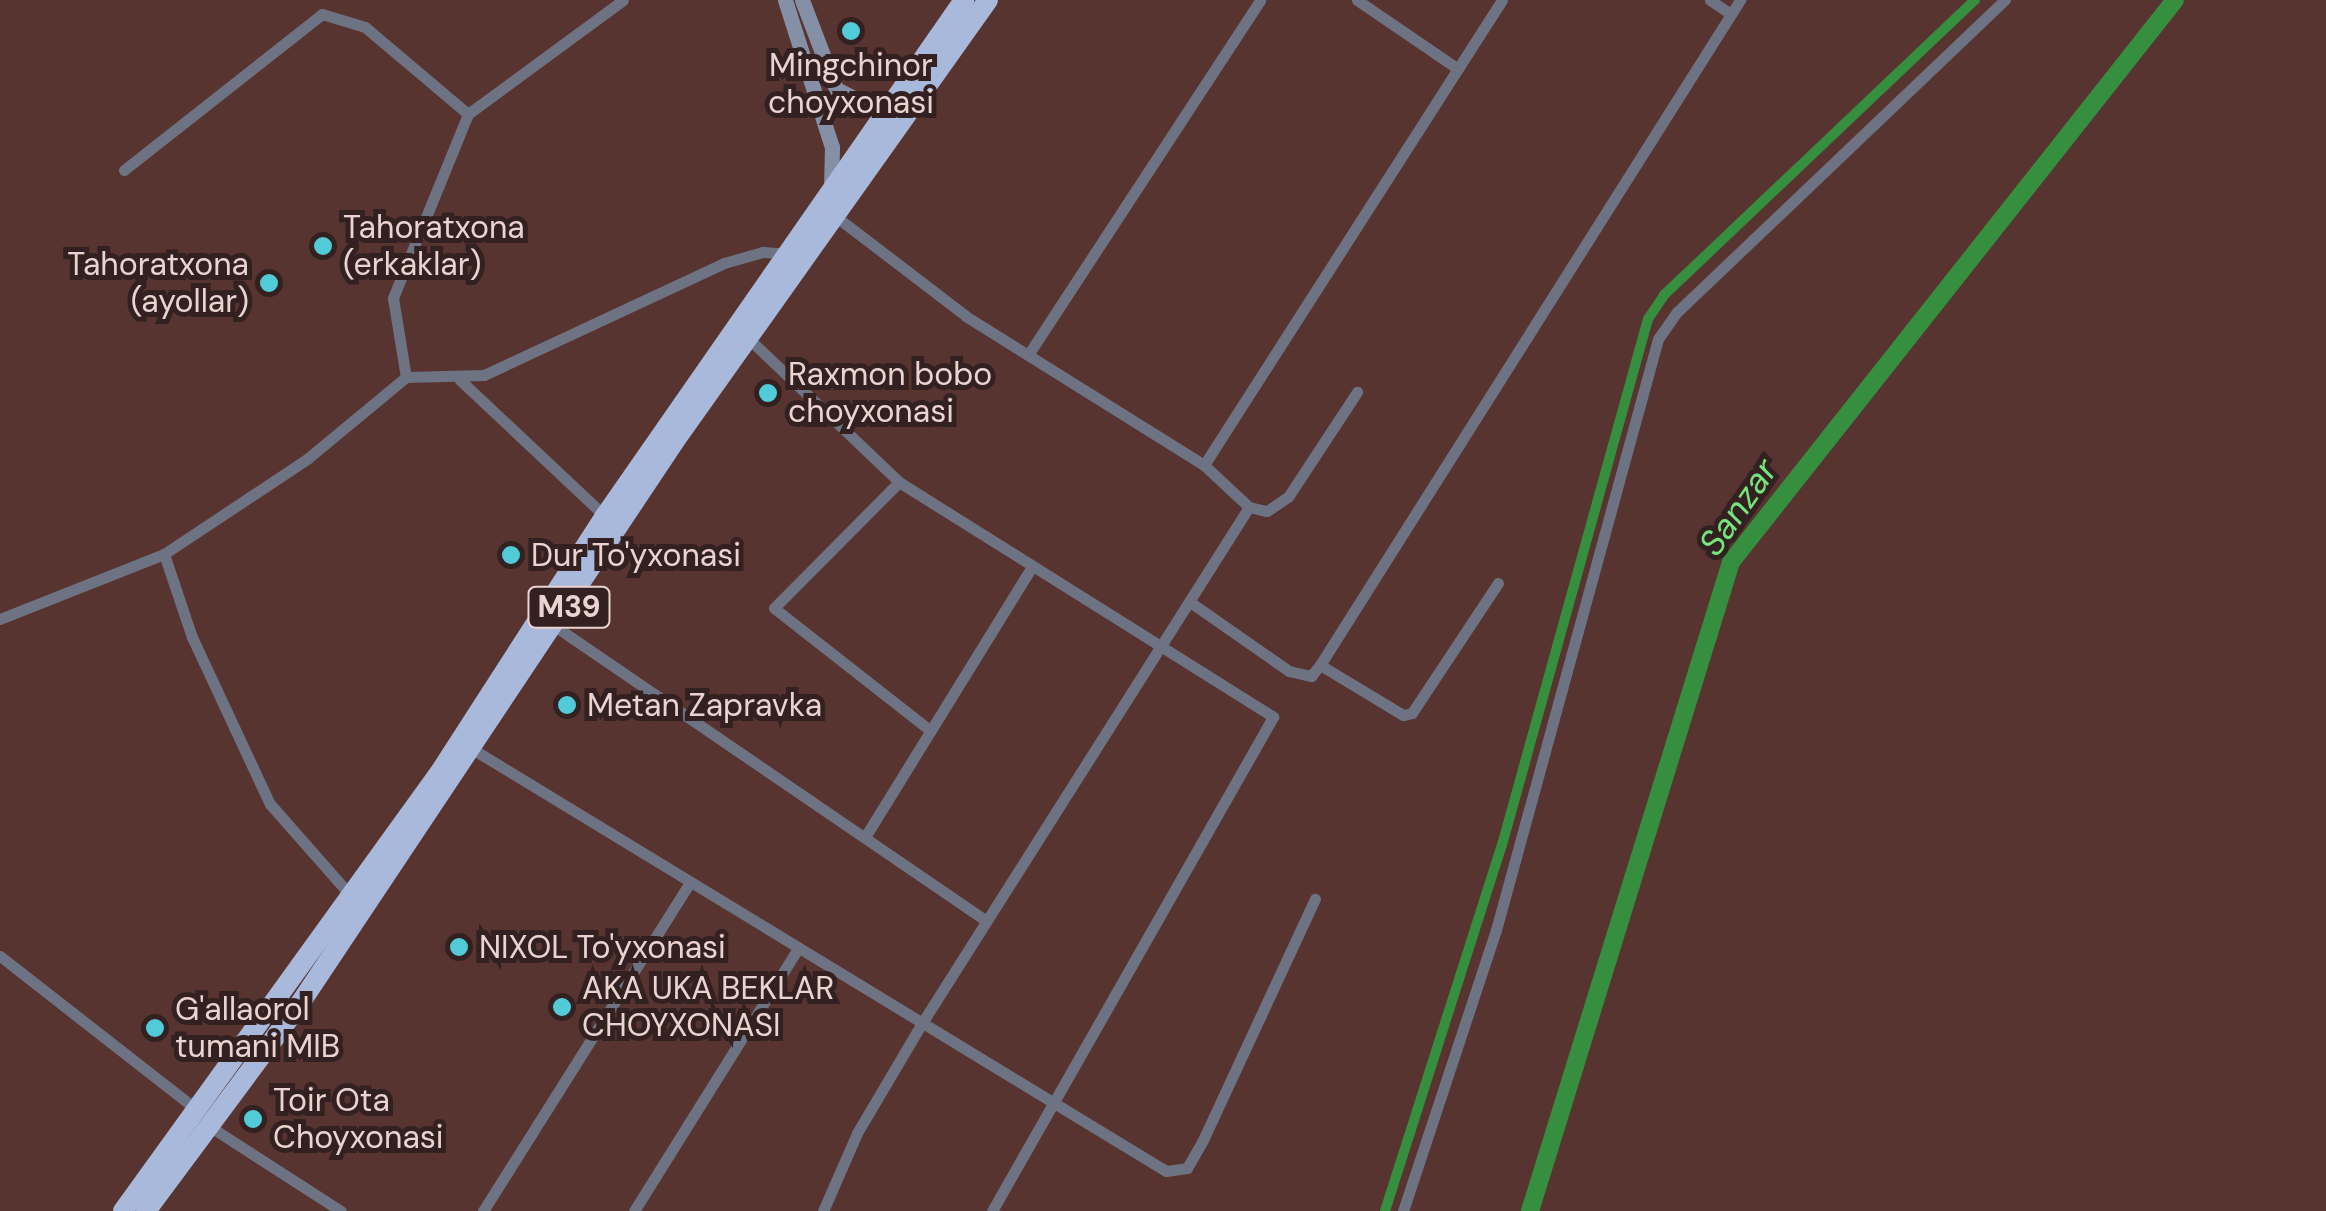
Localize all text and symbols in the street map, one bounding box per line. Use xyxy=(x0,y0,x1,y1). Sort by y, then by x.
marker: Mingchinor choyxonasi xyxy=(840,20,862,42)
place label: Mingchinor choyxonasi xyxy=(768,47,934,122)
place label: Tahoratxona (erkaklar) xyxy=(343,209,525,284)
marker: Tahoratxona (erkaklar) xyxy=(312,235,334,257)
place label: Tahoratxona (ayollar) xyxy=(67,246,249,321)
marker: Tahoratxona (ayollar) xyxy=(258,272,280,294)
place label: Raxmon bobo choyxonasi xyxy=(788,356,992,431)
marker: Raxmon bobo choyxonasi xyxy=(757,382,779,404)
water label: Sanzar xyxy=(1690,451,1786,563)
place label: Dur To'yxonasi xyxy=(531,536,741,574)
marker: Dur To'yxonasi xyxy=(500,544,522,566)
road number: M39 xyxy=(526,582,612,632)
place label: Metan Zapravka xyxy=(587,686,822,724)
marker: Metan Zapravka xyxy=(556,694,578,716)
place label: NIXOL To'yxonasi xyxy=(479,928,726,966)
marker: NIXOL To'yxonasi xyxy=(448,936,470,958)
place label: AKA UKA BEKLAR CHOYXONASI xyxy=(582,970,834,1045)
place label: G'allaorol tumani MIB xyxy=(175,991,340,1066)
marker: AKA UKA BEKLAR CHOYXONASI xyxy=(551,996,573,1018)
marker: G'allaorol tumani MIB xyxy=(144,1017,166,1039)
place label: Toir Ota Choyxonasi xyxy=(273,1082,444,1157)
marker: Toir Ota Choyxonasi xyxy=(242,1108,264,1130)

